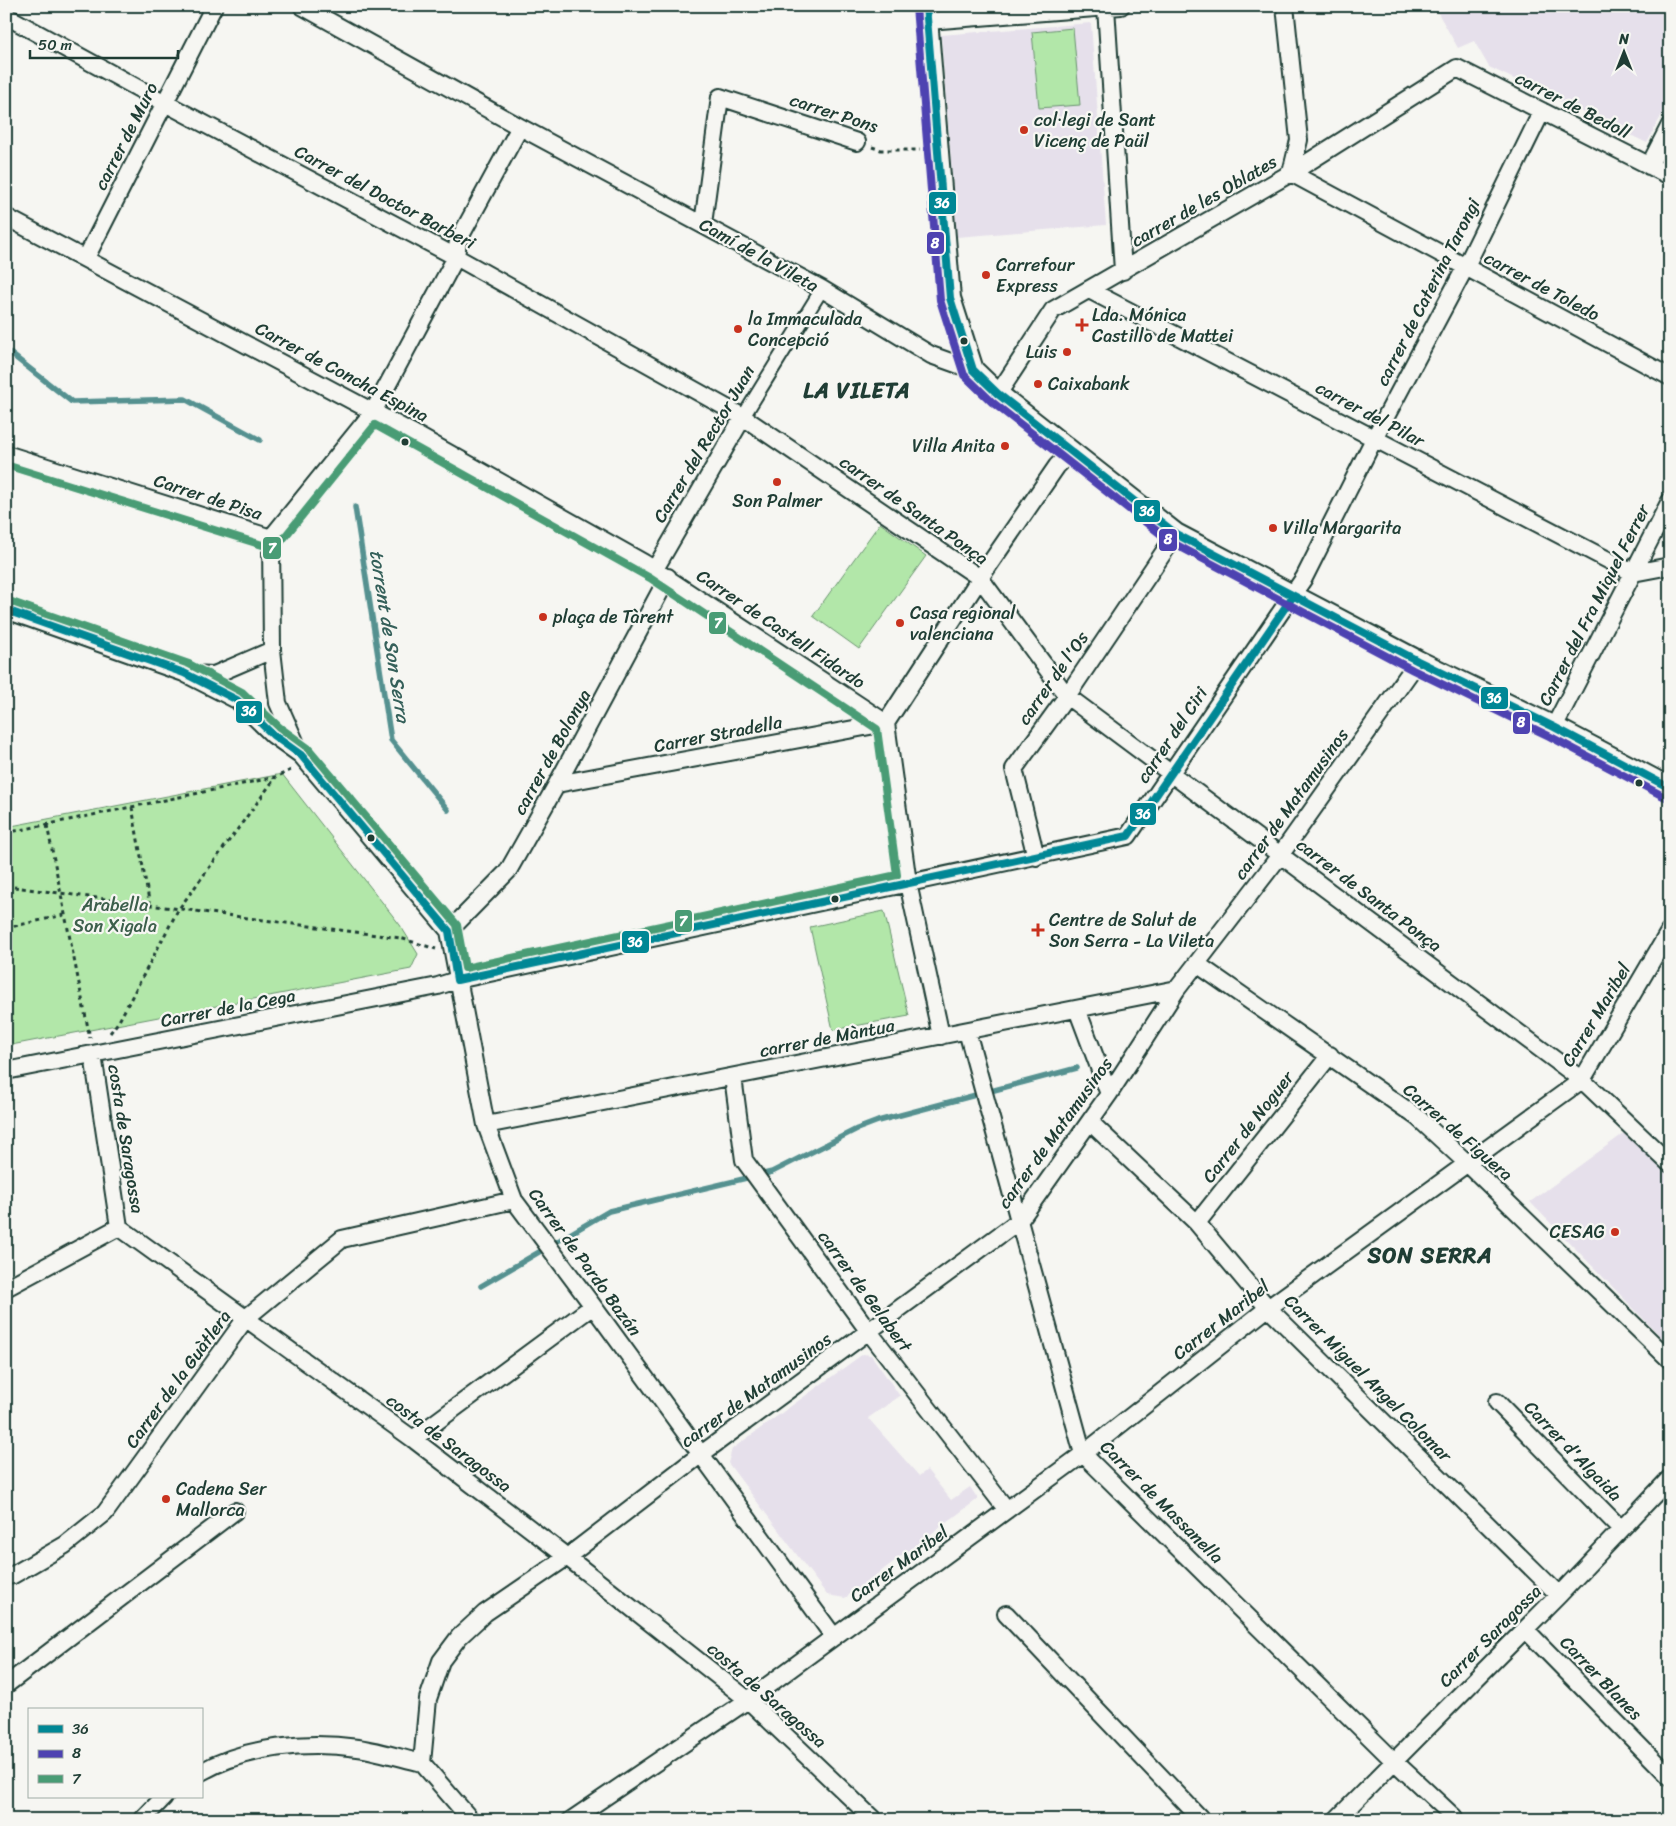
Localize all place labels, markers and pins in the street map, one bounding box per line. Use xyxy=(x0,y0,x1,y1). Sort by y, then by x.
place label: col·legi de Sant Vicenç de Paül xyxy=(1034,104,1156,157)
marker: col·legi de Sant Vicenç de Paül xyxy=(1018,124,1030,136)
place label: Carrefour Express xyxy=(996,249,1076,302)
marker: Carrefour Express xyxy=(980,269,992,281)
place label: Lda. Mónica Castillo de Mattei xyxy=(1092,299,1234,352)
place label: la Immaculada Concepció xyxy=(748,303,863,356)
marker: Lda. Mónica Castillo de Mattei xyxy=(1076,319,1088,331)
marker: la Immaculada Concepció xyxy=(732,323,744,335)
unlabelled marker xyxy=(959,336,969,346)
place label: Luis xyxy=(1026,336,1058,368)
marker: Luis xyxy=(1061,346,1073,358)
place label: Caixabank xyxy=(1048,368,1130,400)
marker: Caixabank xyxy=(1032,378,1044,390)
place label: Villa Anita xyxy=(912,430,995,462)
unlabelled marker xyxy=(400,437,410,447)
marker: Villa Anita xyxy=(999,440,1011,452)
marker: Son Palmer xyxy=(771,476,783,488)
place label: Son Palmer xyxy=(732,485,823,517)
place label: Villa Margarita xyxy=(1283,512,1401,544)
marker: Villa Margarita xyxy=(1267,522,1279,534)
place label: Casa regional valenciana xyxy=(910,597,1016,650)
place label: plaça de Tàrent xyxy=(552,601,674,633)
marker: plaça de Tàrent xyxy=(537,611,549,623)
marker: Casa regional valenciana xyxy=(894,617,906,629)
unlabelled marker xyxy=(1634,778,1644,788)
unlabelled marker xyxy=(366,833,376,843)
unlabelled marker xyxy=(830,894,840,904)
place label: Centre de Salut de Son Serra - La Vileta xyxy=(1049,904,1214,957)
marker: Centre de Salut de Son Serra - La Vileta xyxy=(1031,923,1045,937)
place label: CESAG xyxy=(1550,1216,1605,1248)
marker: CESAG xyxy=(1609,1226,1621,1238)
place label: Cadena Ser Mallorca xyxy=(176,1473,268,1526)
marker: Cadena Ser Mallorca xyxy=(160,1493,172,1505)

